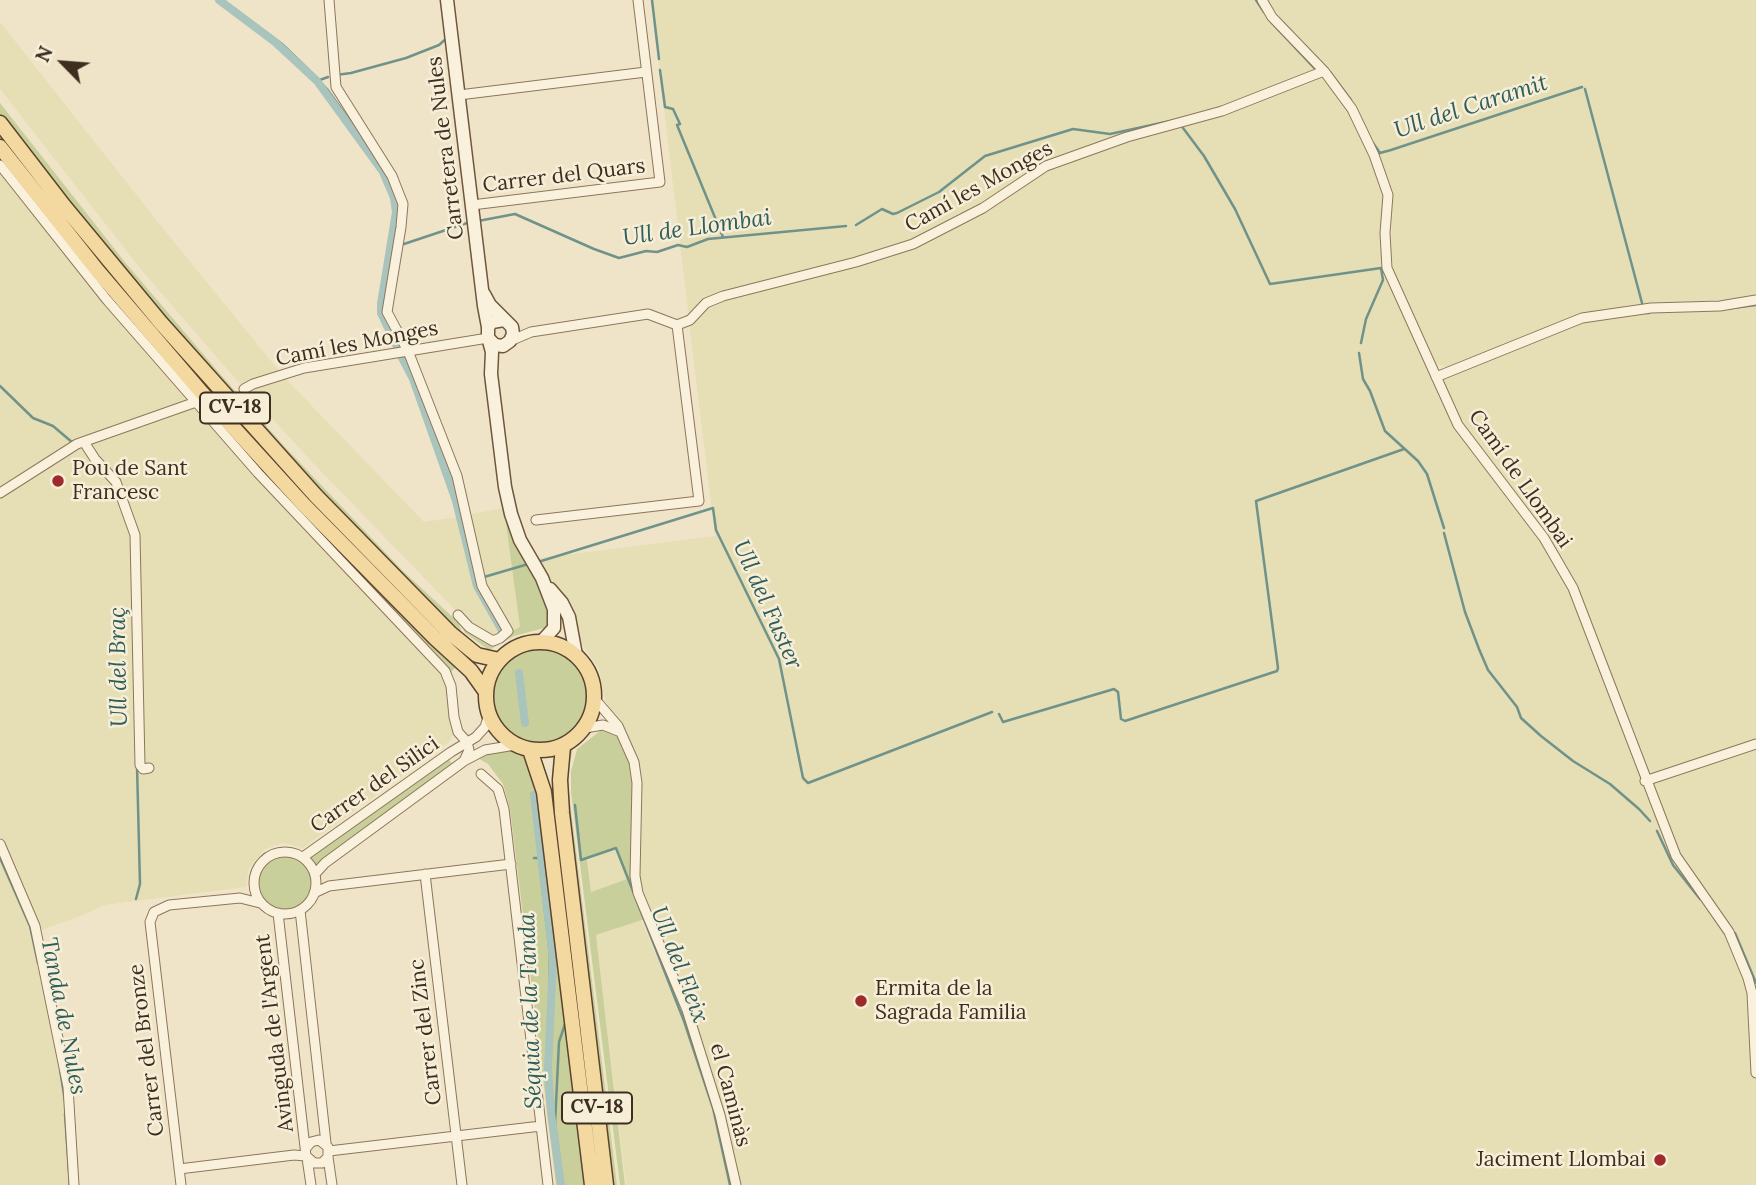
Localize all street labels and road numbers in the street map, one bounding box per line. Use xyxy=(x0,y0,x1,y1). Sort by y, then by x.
street label: Carretera de Nules xyxy=(422,55,470,241)
street label: Camí les Monges xyxy=(901,136,1057,238)
street label: Carrer del Quars xyxy=(481,154,647,198)
street label: Camí les Monges xyxy=(274,316,440,372)
road number: CV-18 xyxy=(200,392,270,424)
street label: Camí de Llombai xyxy=(1463,405,1577,553)
street label: Carrer del Silici xyxy=(306,731,444,839)
street label: Avinguda de l'Argent xyxy=(250,933,300,1133)
street label: Carrer del Zinc xyxy=(405,957,447,1107)
street label: Carrer del Bronze xyxy=(124,962,170,1138)
street label: el Caminàs xyxy=(704,1040,756,1150)
road number: CV-18 xyxy=(562,1092,632,1124)

